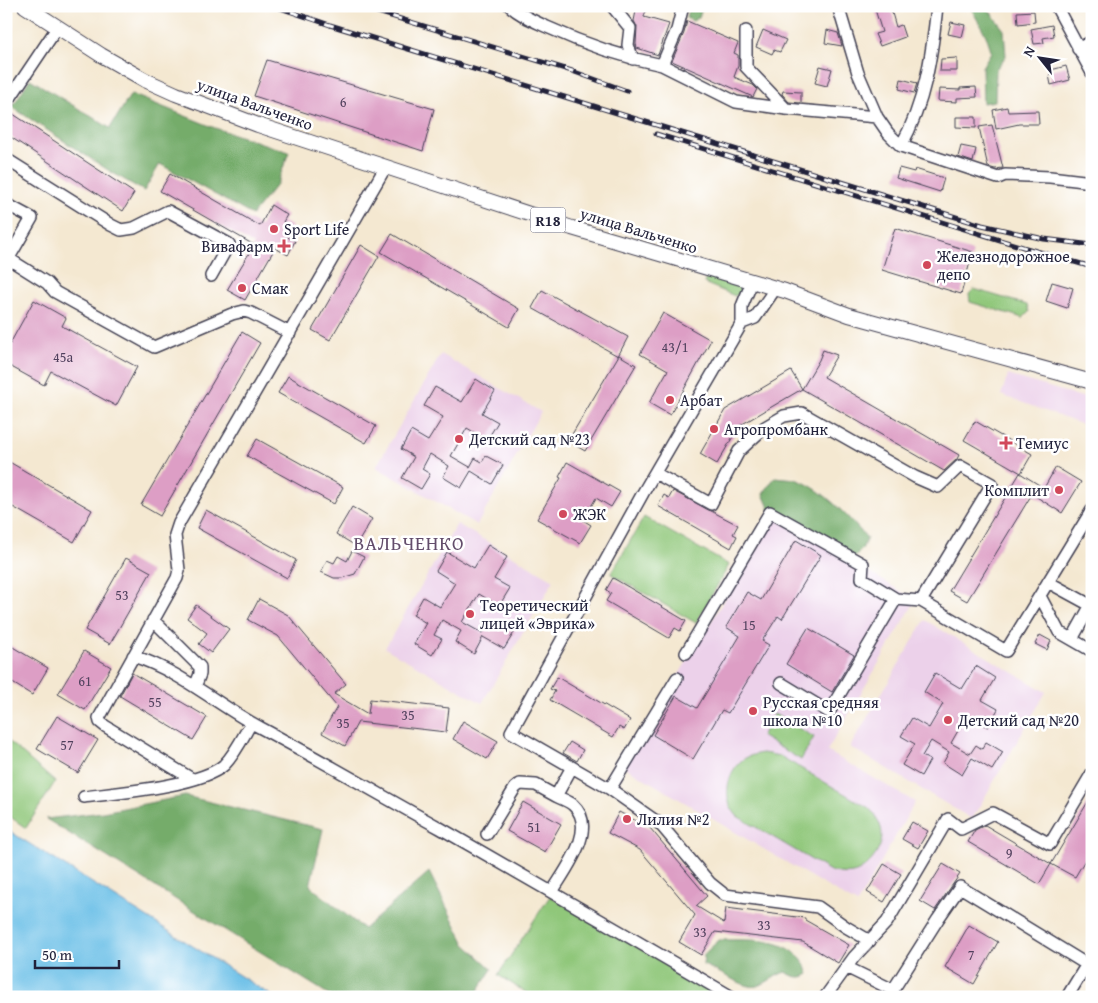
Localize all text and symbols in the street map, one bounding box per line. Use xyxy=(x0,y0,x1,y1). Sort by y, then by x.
north arrow xyxy=(1016,32,1066,82)
text: N xyxy=(1018,42,1040,61)
street label: улица Вальченко xyxy=(193,72,316,136)
house number: 6 xyxy=(340,92,347,112)
street label: улица Вальченко xyxy=(576,200,701,259)
road number: R18 xyxy=(530,208,566,232)
place label: Sport Life xyxy=(284,217,349,241)
marker: Sport Life xyxy=(268,223,280,235)
place label: Вивафарм xyxy=(202,234,274,258)
marker: Вивафарм xyxy=(278,240,290,252)
place label: Железнодорожное депо xyxy=(936,244,1070,286)
marker: Железнодорожное депо xyxy=(921,259,933,271)
place label: Смак xyxy=(252,276,289,300)
marker: Смак xyxy=(236,282,248,294)
house number: 43/1 xyxy=(662,337,688,357)
house number: 45а xyxy=(53,347,73,367)
place label: Арбат xyxy=(680,388,722,412)
marker: Арбат xyxy=(664,394,676,406)
place label: Агропромбанк xyxy=(724,417,829,441)
marker: Агропромбанк xyxy=(708,423,720,435)
place label: Детский сад №23 xyxy=(468,427,590,451)
place label: Темиус xyxy=(1016,431,1069,455)
marker: Детский сад №23 xyxy=(453,433,465,445)
marker: Темиус xyxy=(1000,437,1012,449)
place label: Комплит xyxy=(985,478,1049,502)
marker: Комплит xyxy=(1053,484,1065,496)
place label: ЖЭК xyxy=(572,502,606,526)
marker: ЖЭК xyxy=(557,508,569,520)
district label: ВАЛЬЧЕНКО xyxy=(354,529,465,557)
house number: 53 xyxy=(115,585,129,605)
place label: Теоретический лицей «Эврика» xyxy=(480,593,595,635)
marker: Теоретический лицей «Эврика» xyxy=(464,608,476,620)
house number: 15 xyxy=(742,615,756,635)
house number: 61 xyxy=(78,671,92,691)
place label: Русская средняя школа №10 xyxy=(763,690,879,732)
house number: 55 xyxy=(148,692,162,712)
house number: 35 xyxy=(401,705,415,725)
marker: Русская средняя школа №10 xyxy=(747,705,759,717)
place label: Детский сад №20 xyxy=(957,708,1079,732)
house number: 35 xyxy=(336,713,350,733)
marker: Детский сад №20 xyxy=(942,714,954,726)
house number: 57 xyxy=(60,735,74,755)
place label: Лилия №2 xyxy=(637,807,709,831)
marker: Лилия №2 xyxy=(621,813,633,825)
house number: 51 xyxy=(527,817,541,837)
house number: 9 xyxy=(1006,843,1013,863)
house number: 33 xyxy=(757,915,771,935)
house number: 33 xyxy=(693,922,707,942)
scale bar xyxy=(35,938,119,970)
text: 50 m xyxy=(42,944,73,965)
house number: 7 xyxy=(968,945,975,965)

